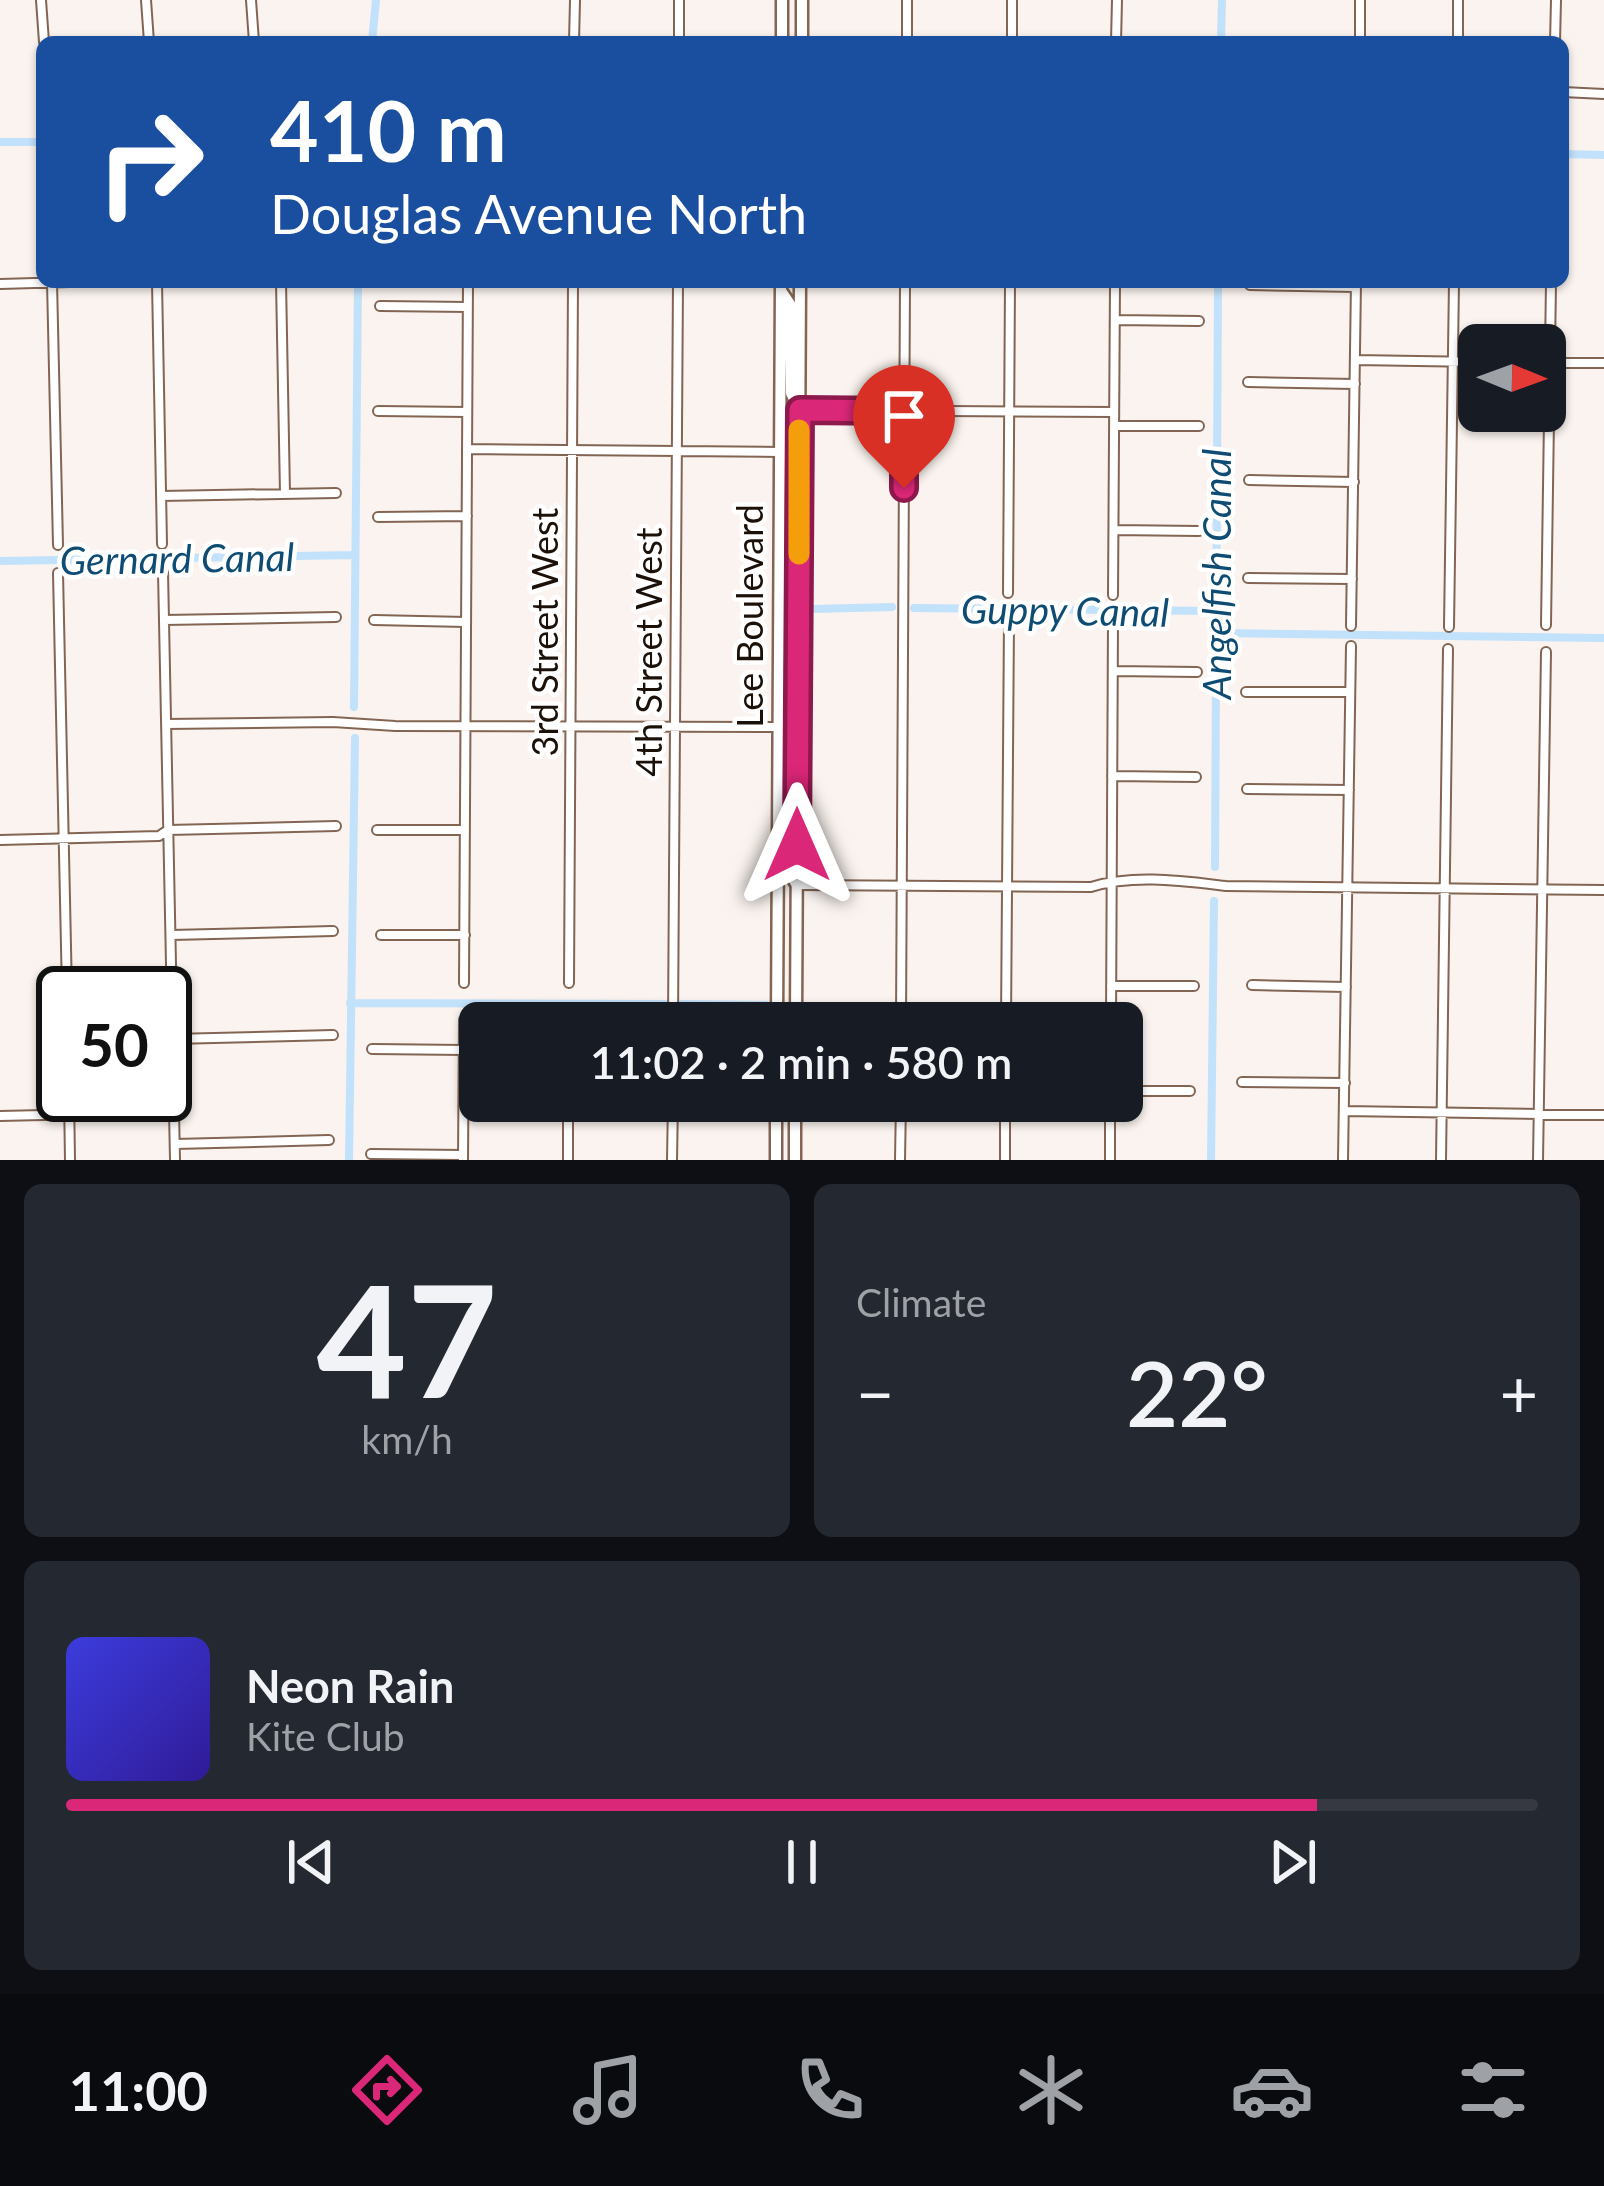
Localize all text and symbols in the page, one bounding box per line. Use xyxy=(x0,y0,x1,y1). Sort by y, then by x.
text: 410 m xyxy=(270,79,507,180)
icon: right xyxy=(72,84,228,240)
text: Douglas Avenue North xyxy=(270,181,807,246)
north arrow xyxy=(1458,324,1566,432)
map controls xyxy=(1458,324,1566,432)
pin xyxy=(853,365,955,488)
icon: arrive xyxy=(871,383,937,449)
water label: Angelfish Canal xyxy=(1193,448,1239,701)
street label: Lee Boulevard xyxy=(727,504,771,728)
street label: 3rd Street West xyxy=(522,507,566,756)
street label: 4th Street West xyxy=(626,527,670,777)
water label: Gernard Canal xyxy=(59,533,295,583)
water label: Guppy Canal xyxy=(961,585,1170,635)
position arrow xyxy=(734,782,860,908)
speed limit sign: 50 xyxy=(36,966,192,1122)
text: 11:02 · 2 min · 580 m xyxy=(590,1035,1012,1089)
text: 47 xyxy=(317,1244,497,1431)
text: Climate xyxy=(856,1279,986,1325)
text: 22° xyxy=(1126,1338,1268,1446)
text: − xyxy=(856,1353,894,1432)
text: + xyxy=(1500,1353,1538,1432)
text: km/h xyxy=(361,1416,453,1462)
text: Neon Rain xyxy=(246,1659,454,1713)
text: Kite Club xyxy=(246,1713,405,1759)
icon: previous xyxy=(278,1829,344,1895)
icon: pause xyxy=(769,1829,835,1895)
icon: next xyxy=(1260,1829,1326,1895)
icon: directions xyxy=(345,2048,429,2132)
icon: music xyxy=(566,2048,650,2132)
icon: phone xyxy=(788,2048,872,2132)
icon: climate xyxy=(1009,2048,1093,2132)
icon: car xyxy=(1230,2048,1314,2132)
icon: filters xyxy=(1451,2048,1535,2132)
text: 11:00 xyxy=(69,2058,208,2123)

